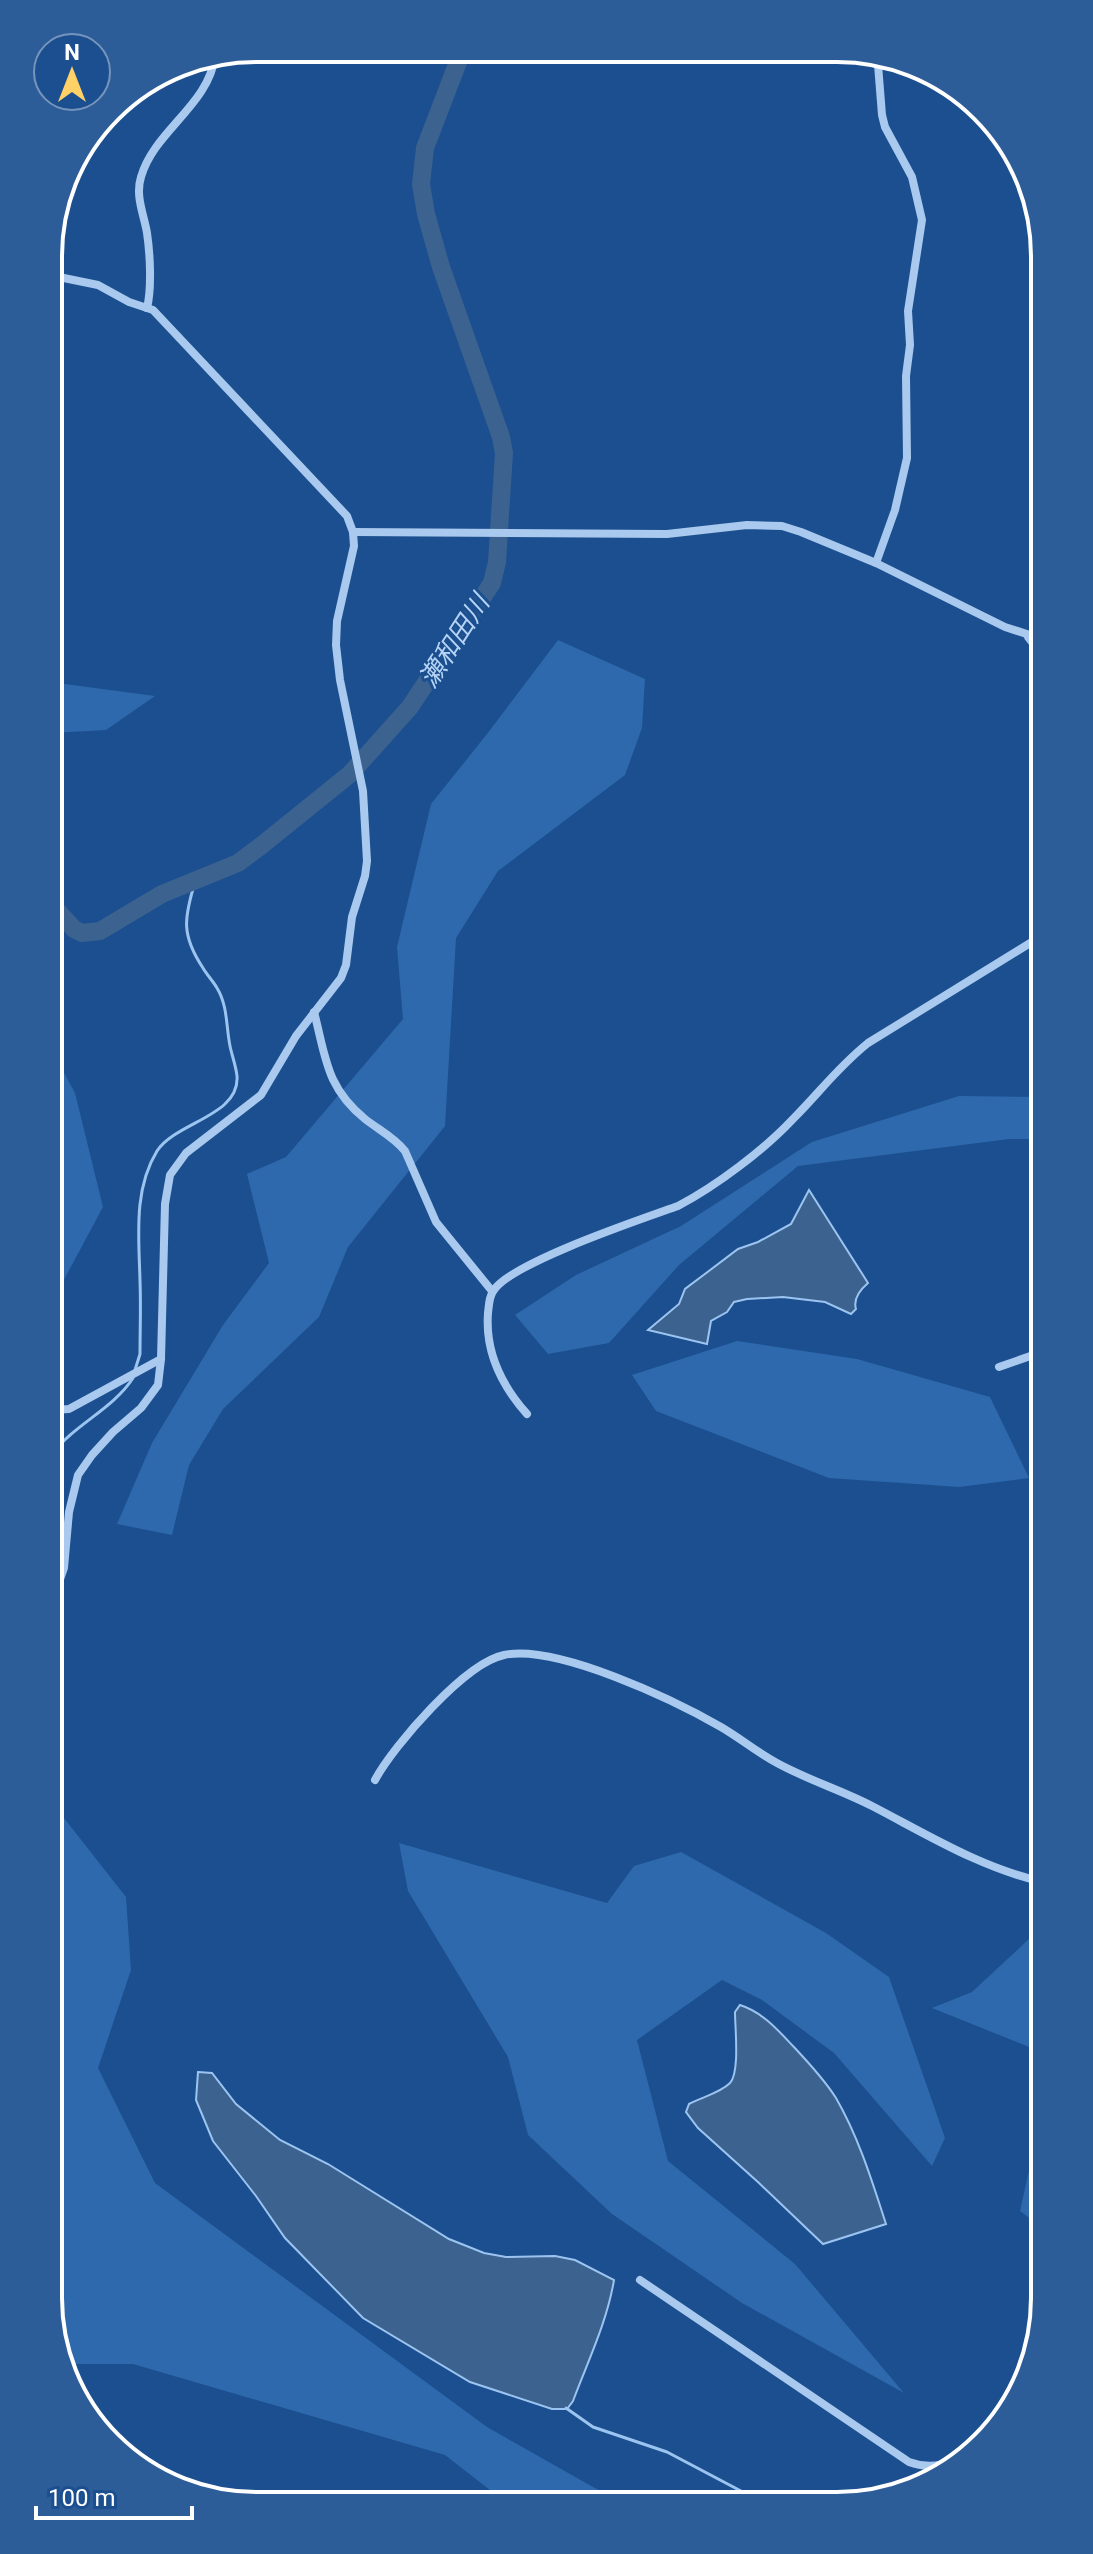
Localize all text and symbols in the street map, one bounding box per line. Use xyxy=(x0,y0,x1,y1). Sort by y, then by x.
north arrow xyxy=(32,32,112,112)
text: N xyxy=(64,40,80,65)
water label: 瀬和田川 xyxy=(413,587,497,693)
scale bar xyxy=(36,2470,192,2520)
text: 100 m xyxy=(48,2484,115,2512)

